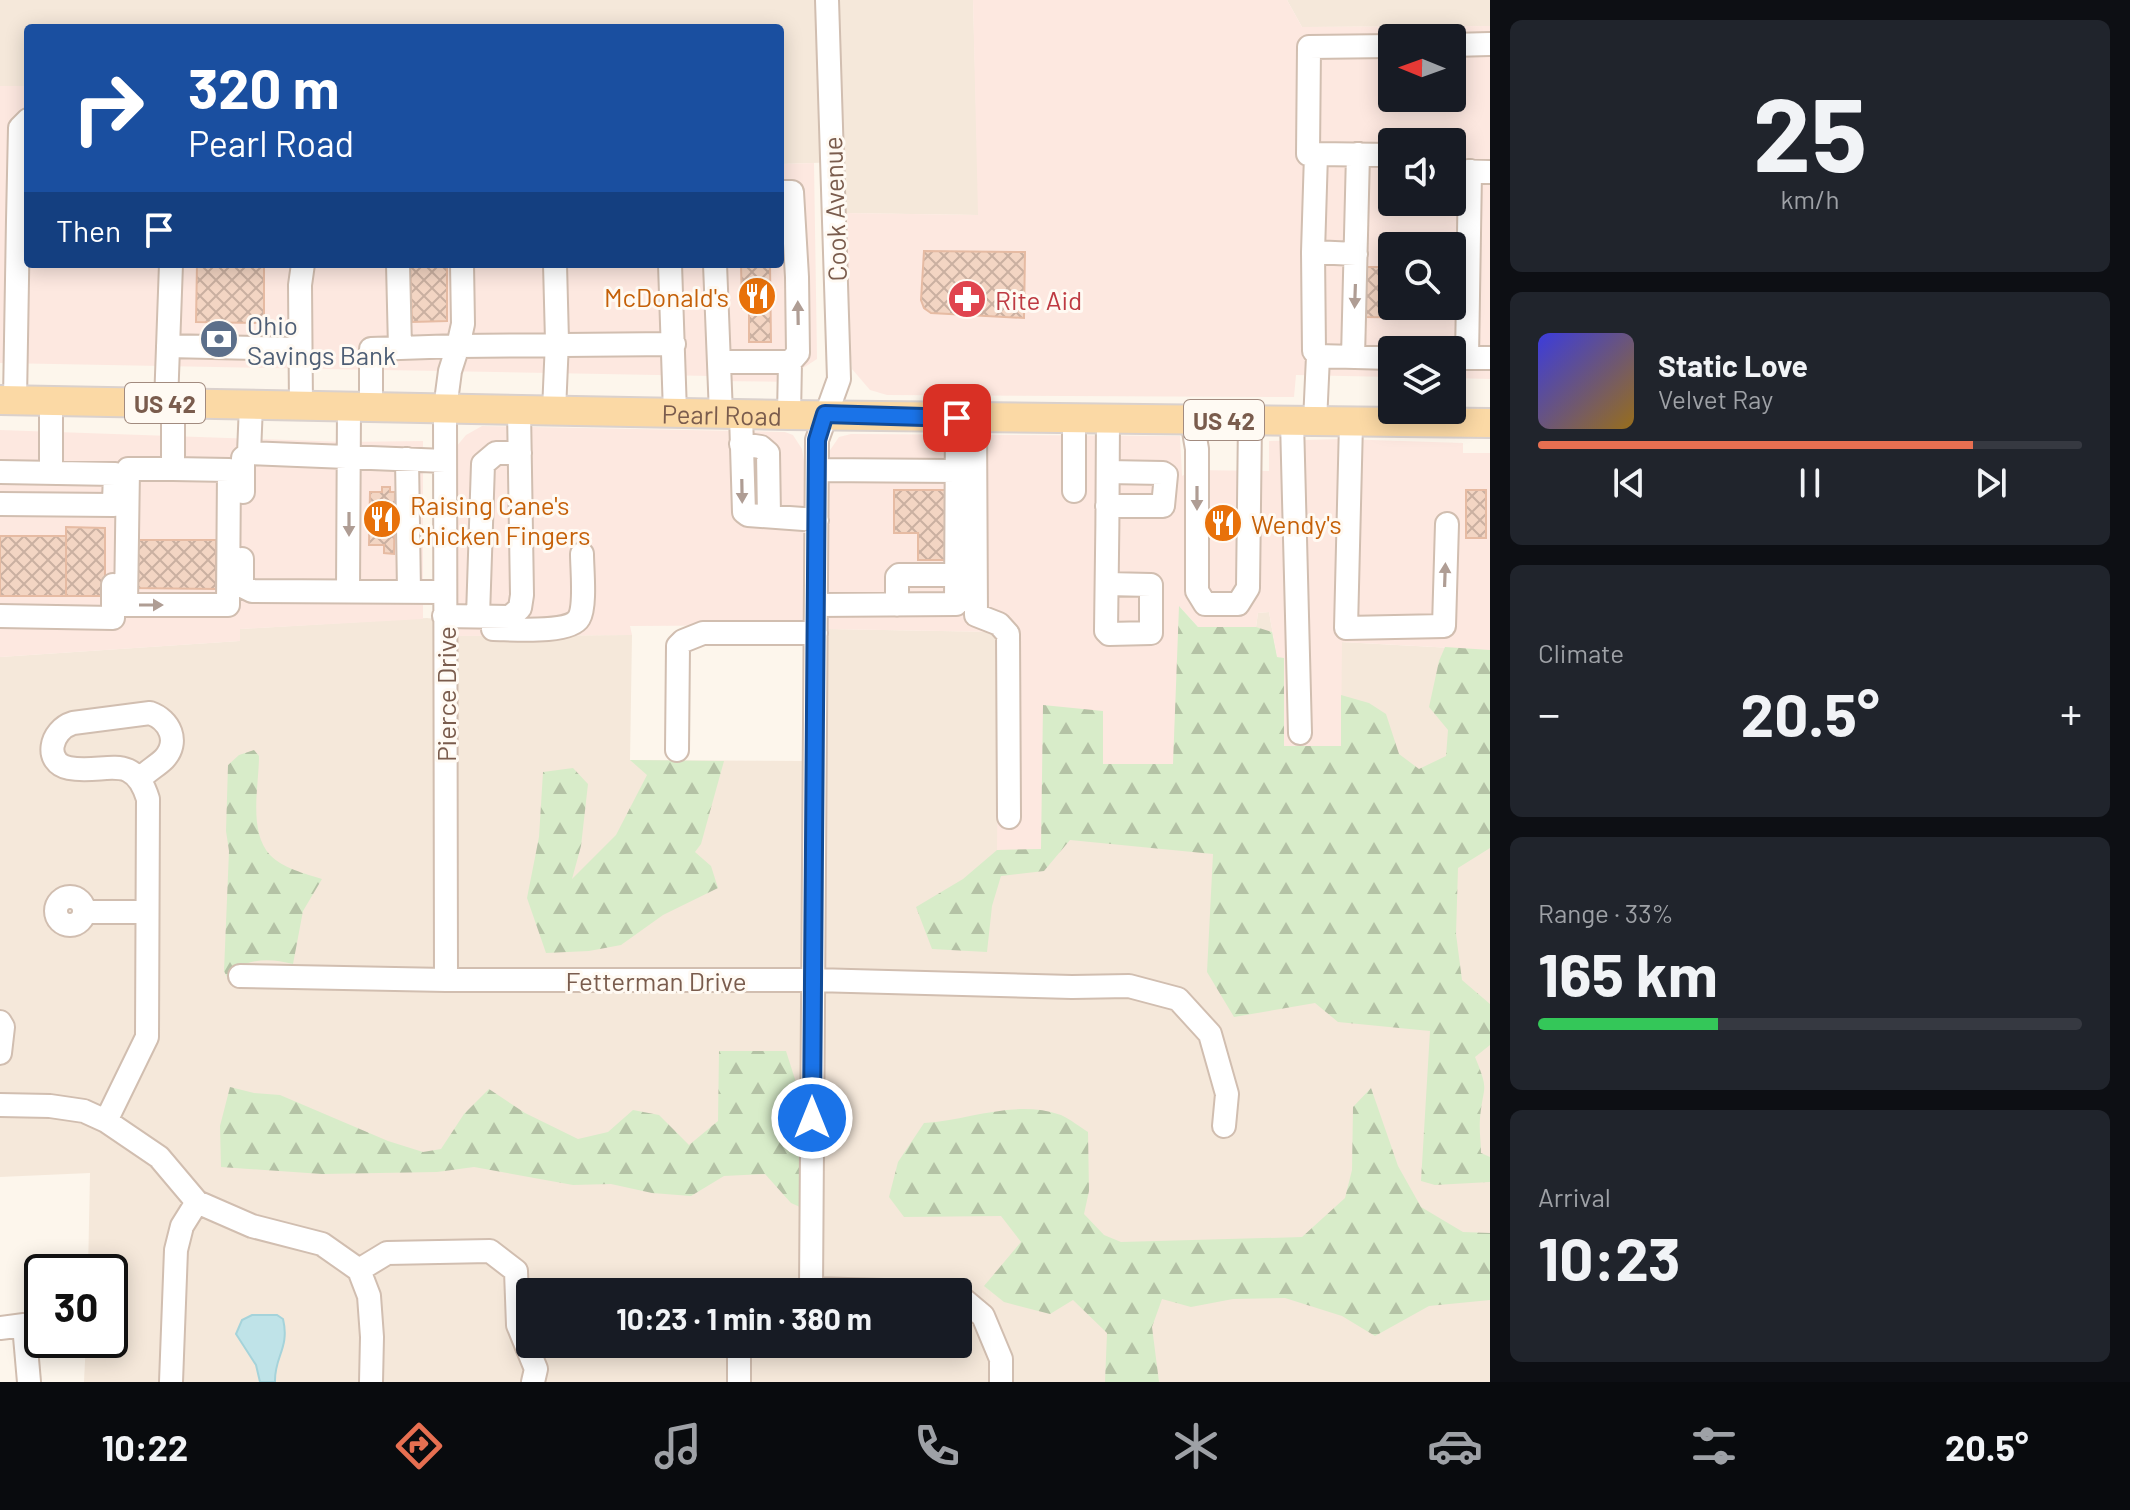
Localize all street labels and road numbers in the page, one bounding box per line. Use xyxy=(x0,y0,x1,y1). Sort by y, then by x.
street label: Cook Avenue xyxy=(816,136,852,282)
road number: US 42 xyxy=(125,383,205,423)
street label: Pearl Road xyxy=(662,397,782,430)
road number: US 42 xyxy=(1184,400,1264,440)
street label: Pierce Drive xyxy=(430,626,461,762)
street label: Fetterman Drive xyxy=(565,965,747,996)

